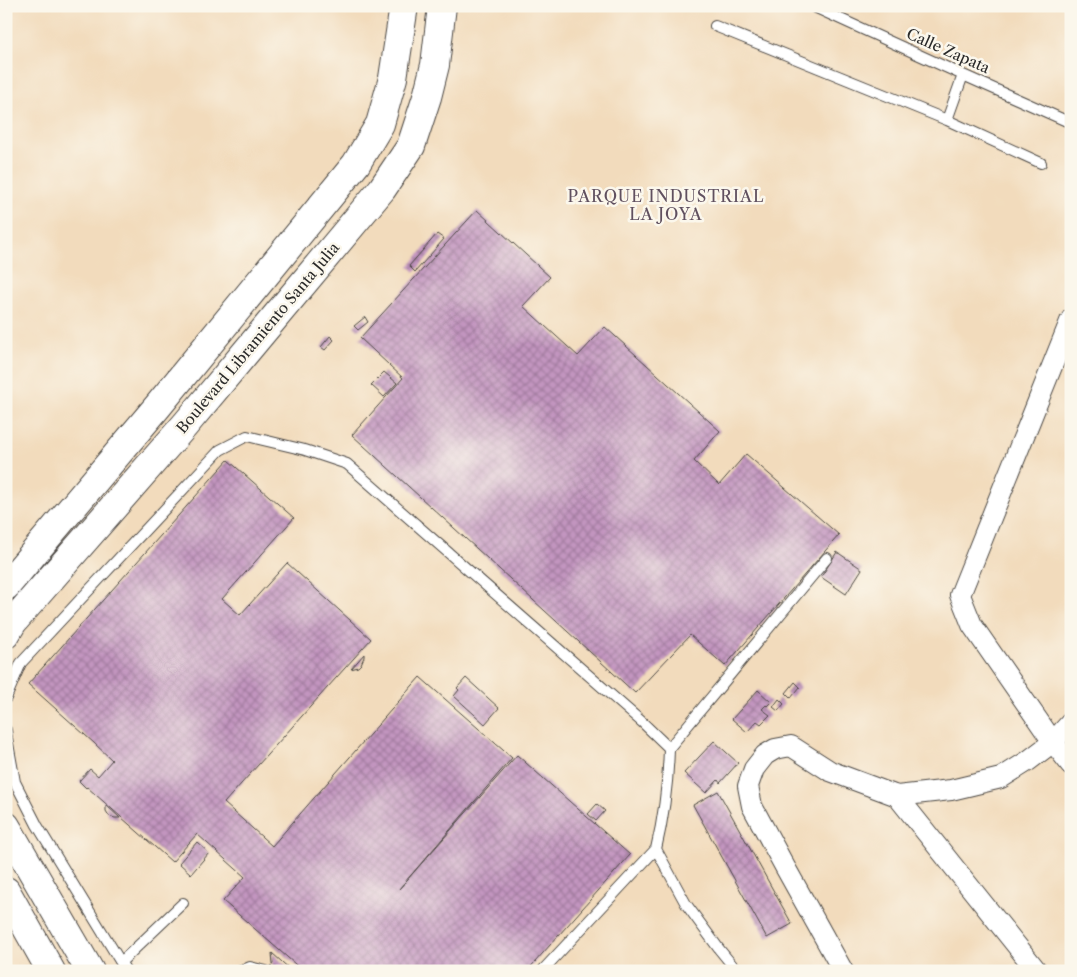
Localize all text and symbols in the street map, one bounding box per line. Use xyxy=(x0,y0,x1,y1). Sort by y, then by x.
street label: Calle Zapata xyxy=(904,24,993,77)
district label: PARQUE INDUSTRIAL LA JOYA xyxy=(568,186,764,224)
street label: Boulevard Libramiento Santa Julia xyxy=(172,238,343,437)

